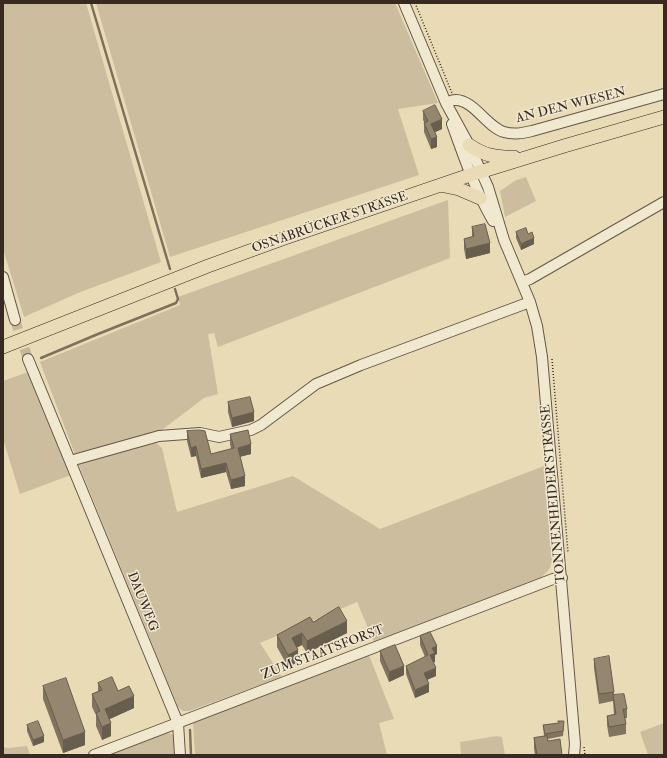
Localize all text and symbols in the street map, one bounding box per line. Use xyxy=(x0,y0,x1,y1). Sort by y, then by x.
street label: AN DEN WIESEN xyxy=(514,85,628,127)
street label: OSNABRÜCKER STRASSE xyxy=(250,189,410,257)
street label: TONNENHEIDER STRASSE xyxy=(538,404,570,584)
street label: DAUWEG xyxy=(123,570,161,634)
street label: ZUM STAATSFORST xyxy=(259,622,387,684)

